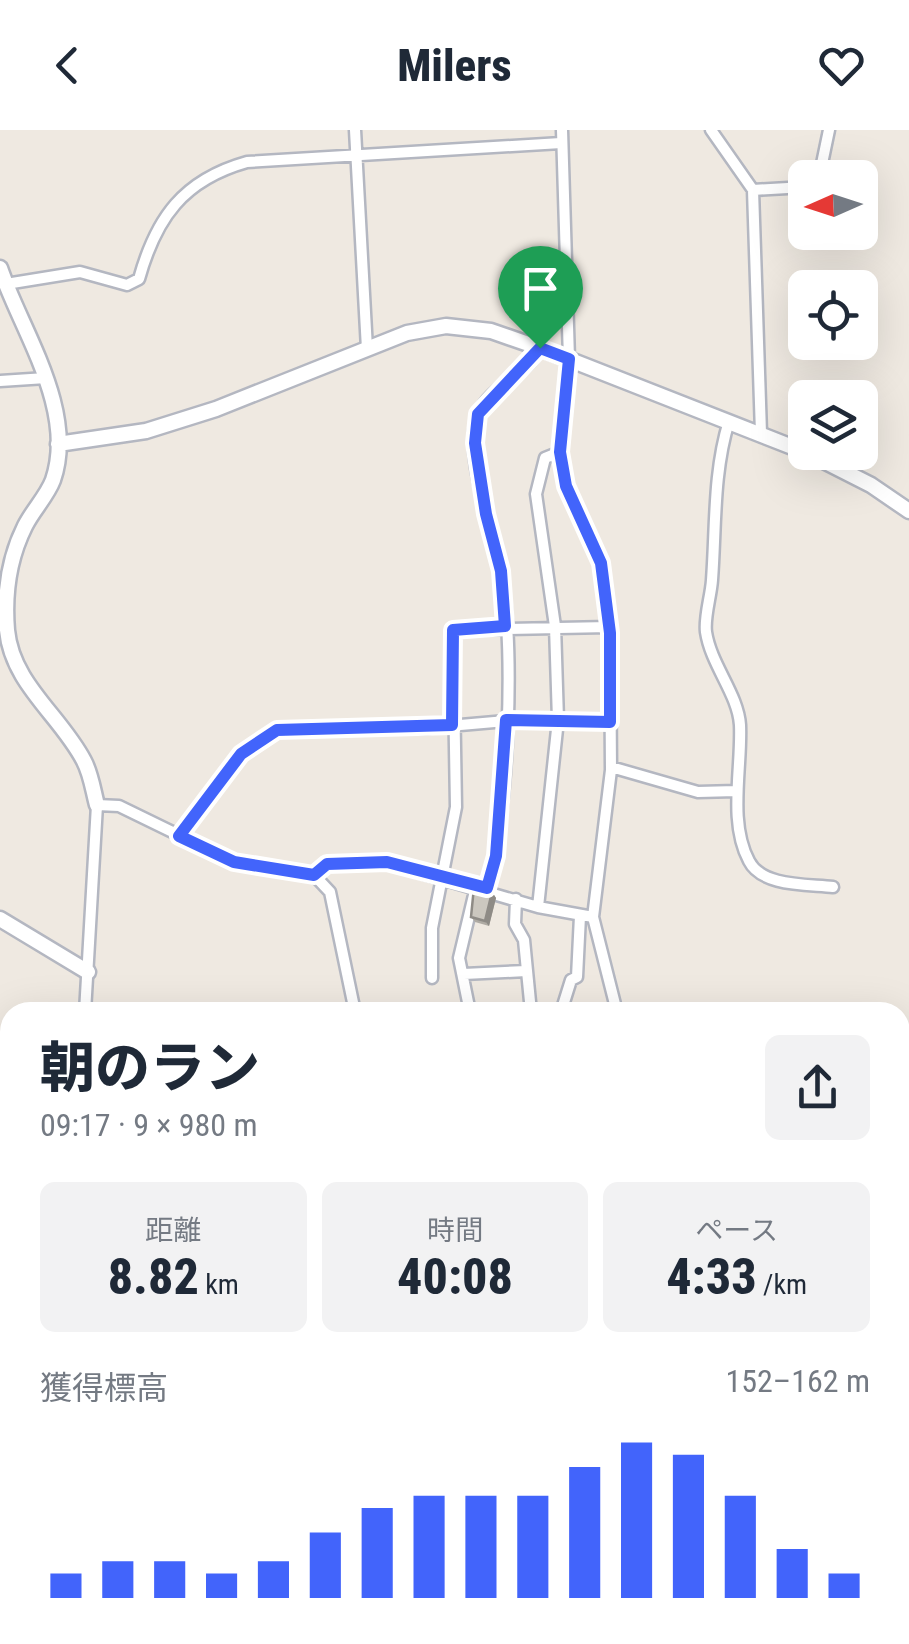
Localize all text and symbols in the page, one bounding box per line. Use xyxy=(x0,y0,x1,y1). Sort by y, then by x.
icon: back xyxy=(40,38,95,93)
icon: heart xyxy=(814,38,869,93)
text: Milers xyxy=(397,39,512,92)
north arrow xyxy=(788,160,878,250)
map controls xyxy=(788,160,878,470)
pin xyxy=(498,246,583,349)
icon: arrive xyxy=(513,261,568,316)
button: locate xyxy=(788,270,878,360)
button: layers xyxy=(788,380,878,470)
button: share xyxy=(765,1035,870,1140)
text: 朝のラン xyxy=(40,1036,260,1100)
text: 09:17 · 9 × 980 m xyxy=(40,1106,258,1144)
text: 距離 xyxy=(145,1214,201,1247)
text: 時間 xyxy=(427,1214,483,1247)
text: ペース xyxy=(695,1214,778,1247)
text: 8.82 xyxy=(108,1248,199,1306)
text: 40:08 xyxy=(397,1248,513,1306)
text: 4:33 xyxy=(666,1248,757,1306)
text: km xyxy=(199,1268,239,1301)
text: /km xyxy=(757,1268,807,1301)
text: 152–162 m xyxy=(725,1362,870,1400)
text: 獲得標高 xyxy=(40,1369,168,1407)

